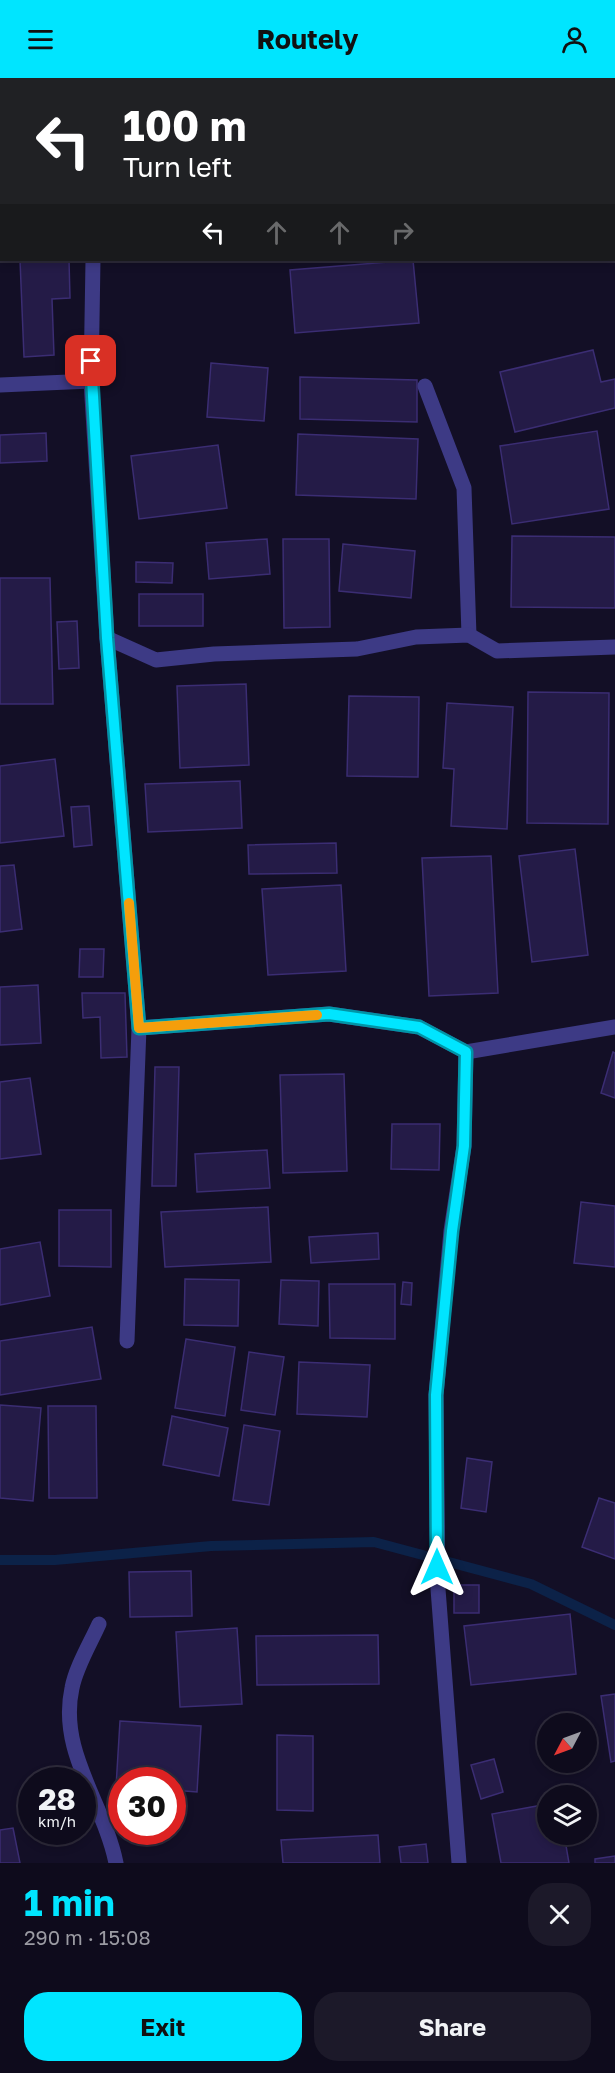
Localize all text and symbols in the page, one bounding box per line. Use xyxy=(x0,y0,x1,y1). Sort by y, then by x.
icon: menu xyxy=(24,23,57,56)
text: Routely xyxy=(256,23,359,55)
icon: person xyxy=(558,23,591,56)
text: 100 m xyxy=(123,100,246,150)
icon: left xyxy=(24,102,102,180)
text: Turn left xyxy=(123,151,232,183)
icon: left xyxy=(197,216,230,249)
icon: ahead xyxy=(260,216,293,249)
icon: ahead xyxy=(323,216,356,249)
icon: right xyxy=(386,216,419,249)
pin xyxy=(65,335,116,386)
icon: arrive xyxy=(74,344,107,377)
position arrow xyxy=(405,1535,469,1599)
north arrow xyxy=(537,1713,597,1773)
map controls xyxy=(537,1713,597,1845)
speed limit sign: 30 xyxy=(108,1767,186,1845)
text: 28 xyxy=(38,1781,76,1817)
button: layers xyxy=(537,1785,597,1845)
text: km/h xyxy=(38,1812,76,1830)
text: 1 min xyxy=(24,1881,115,1924)
button: close xyxy=(528,1883,591,1946)
text: 290 m · 15:08 xyxy=(24,1925,151,1949)
button: Exit xyxy=(24,1992,302,2061)
button: Share xyxy=(314,1992,591,2061)

